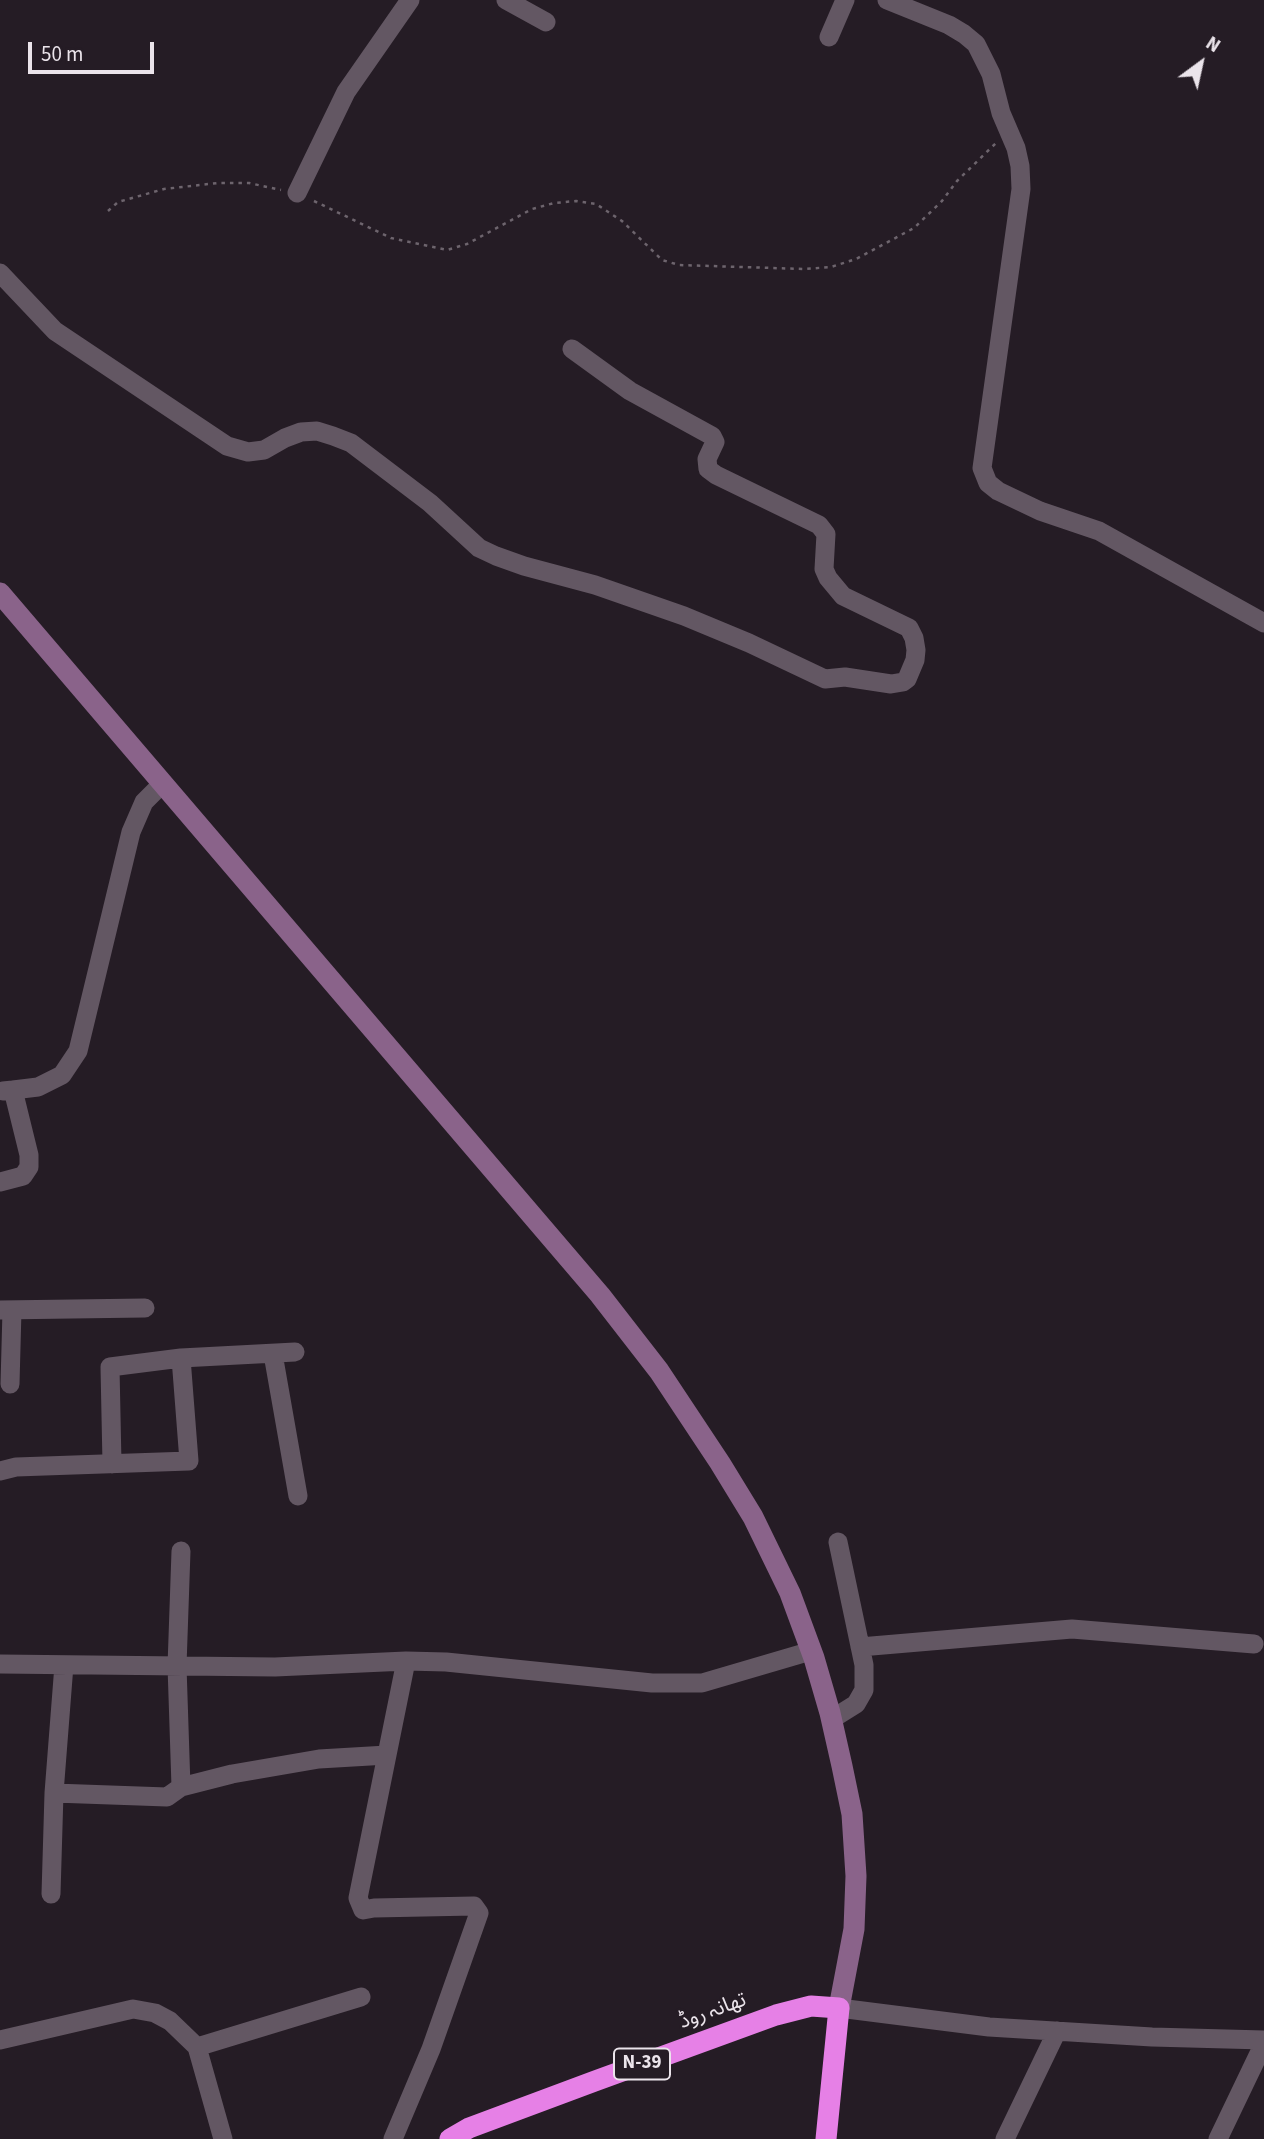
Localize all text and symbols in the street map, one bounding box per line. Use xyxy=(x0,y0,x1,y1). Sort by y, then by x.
scale bar xyxy=(32,28,158,72)
north arrow xyxy=(1166,28,1236,98)
text: N xyxy=(1200,30,1225,60)
text: 50 m xyxy=(41,39,83,69)
street label: تھانہ روڈ xyxy=(676,1988,750,2036)
road number: N-39 xyxy=(614,2048,670,2080)

